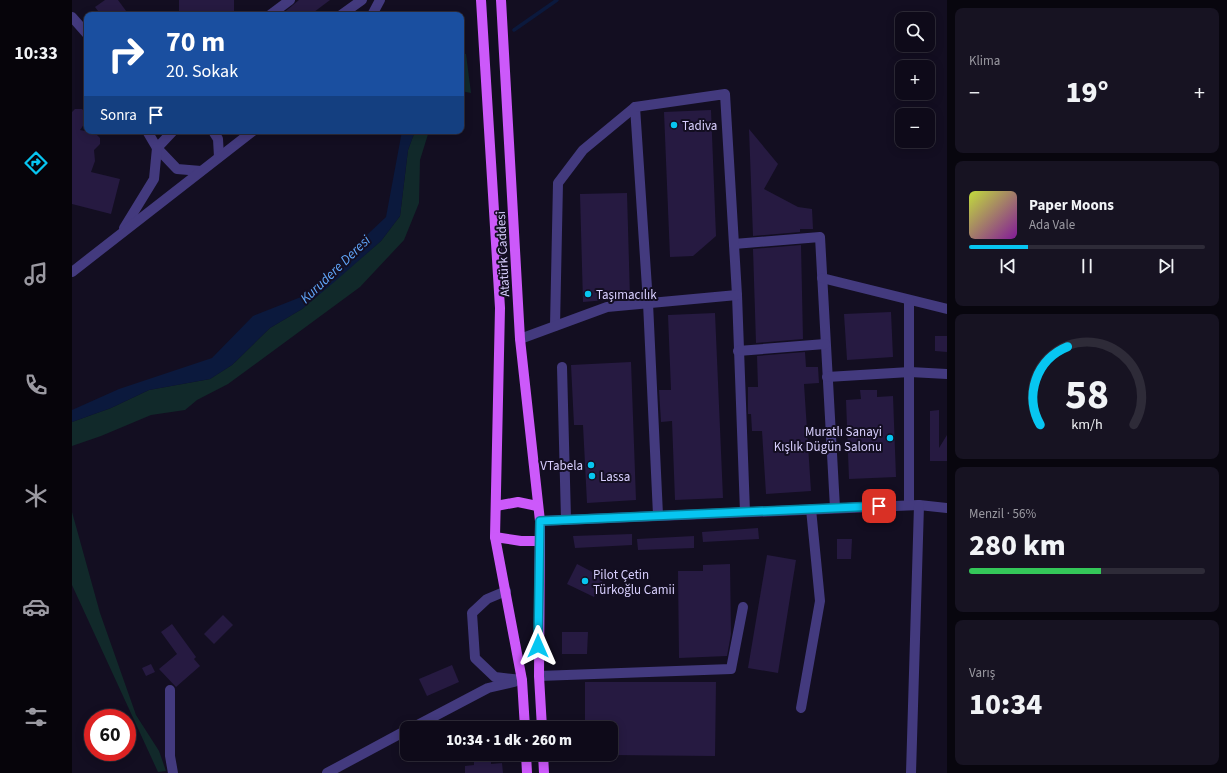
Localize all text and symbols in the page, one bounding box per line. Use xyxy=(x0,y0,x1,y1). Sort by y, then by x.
map controls xyxy=(895,12,935,148)
button: search xyxy=(895,12,935,52)
text: 70 m xyxy=(166,22,225,62)
icon: right xyxy=(100,28,152,80)
text: 10:33 xyxy=(14,41,58,66)
text: Klima xyxy=(969,52,1000,70)
text: 20. Sokak xyxy=(166,59,238,84)
button: + xyxy=(895,60,935,100)
text: 19° xyxy=(1065,71,1109,114)
text: − xyxy=(969,77,980,109)
text: + xyxy=(1194,77,1205,109)
icon: arrive xyxy=(145,104,167,126)
text: Sonra xyxy=(100,105,137,126)
button: − xyxy=(895,108,935,148)
place label: Tadiva xyxy=(682,117,717,135)
marker: Tadiva xyxy=(669,120,679,130)
icon: directions xyxy=(22,149,50,177)
text: Paper Moons xyxy=(1029,195,1114,216)
street label: Atatürk Caddesi xyxy=(492,211,514,297)
text: Ada Vale xyxy=(1029,216,1075,234)
water label: Kurudere Deresi xyxy=(296,231,376,308)
icon: previous xyxy=(997,255,1019,277)
icon: pause xyxy=(1076,255,1098,277)
icon: next xyxy=(1155,255,1177,277)
icon: music xyxy=(22,260,50,288)
place label: Taşımacılık xyxy=(596,286,657,304)
marker: Taşımacılık xyxy=(583,289,593,299)
text: 58 xyxy=(1065,364,1109,424)
icon: phone xyxy=(22,371,50,399)
text: km/h xyxy=(1071,413,1103,434)
place label: Muratlı Sanayi Kışlık Dügün Salonu xyxy=(774,423,882,456)
marker: Muratlı Sanayi Kışlık Dügün Salonu xyxy=(885,433,895,443)
place label: VTabela xyxy=(540,457,583,475)
marker: VTabela xyxy=(586,460,596,470)
place label: Lassa xyxy=(600,468,630,486)
marker: Lassa xyxy=(587,471,597,481)
icon: climate xyxy=(22,482,50,510)
pin xyxy=(862,489,896,523)
icon: arrive xyxy=(868,495,890,517)
text: Menzil · 56% xyxy=(969,505,1036,523)
text: 280 km xyxy=(969,524,1066,567)
place label: Pilot Çetin Türkoğlu Camii xyxy=(593,566,675,599)
marker: Pilot Çetin Türkoğlu Camii xyxy=(580,576,590,586)
icon: car xyxy=(22,593,50,621)
position arrow xyxy=(517,625,559,667)
text: Varış xyxy=(969,664,995,682)
text: 10:34 xyxy=(969,683,1042,726)
icon: filters xyxy=(22,703,50,731)
speed limit sign: 60 xyxy=(84,709,136,761)
text: 10:34 · 1 dk · 260 m xyxy=(446,730,572,751)

